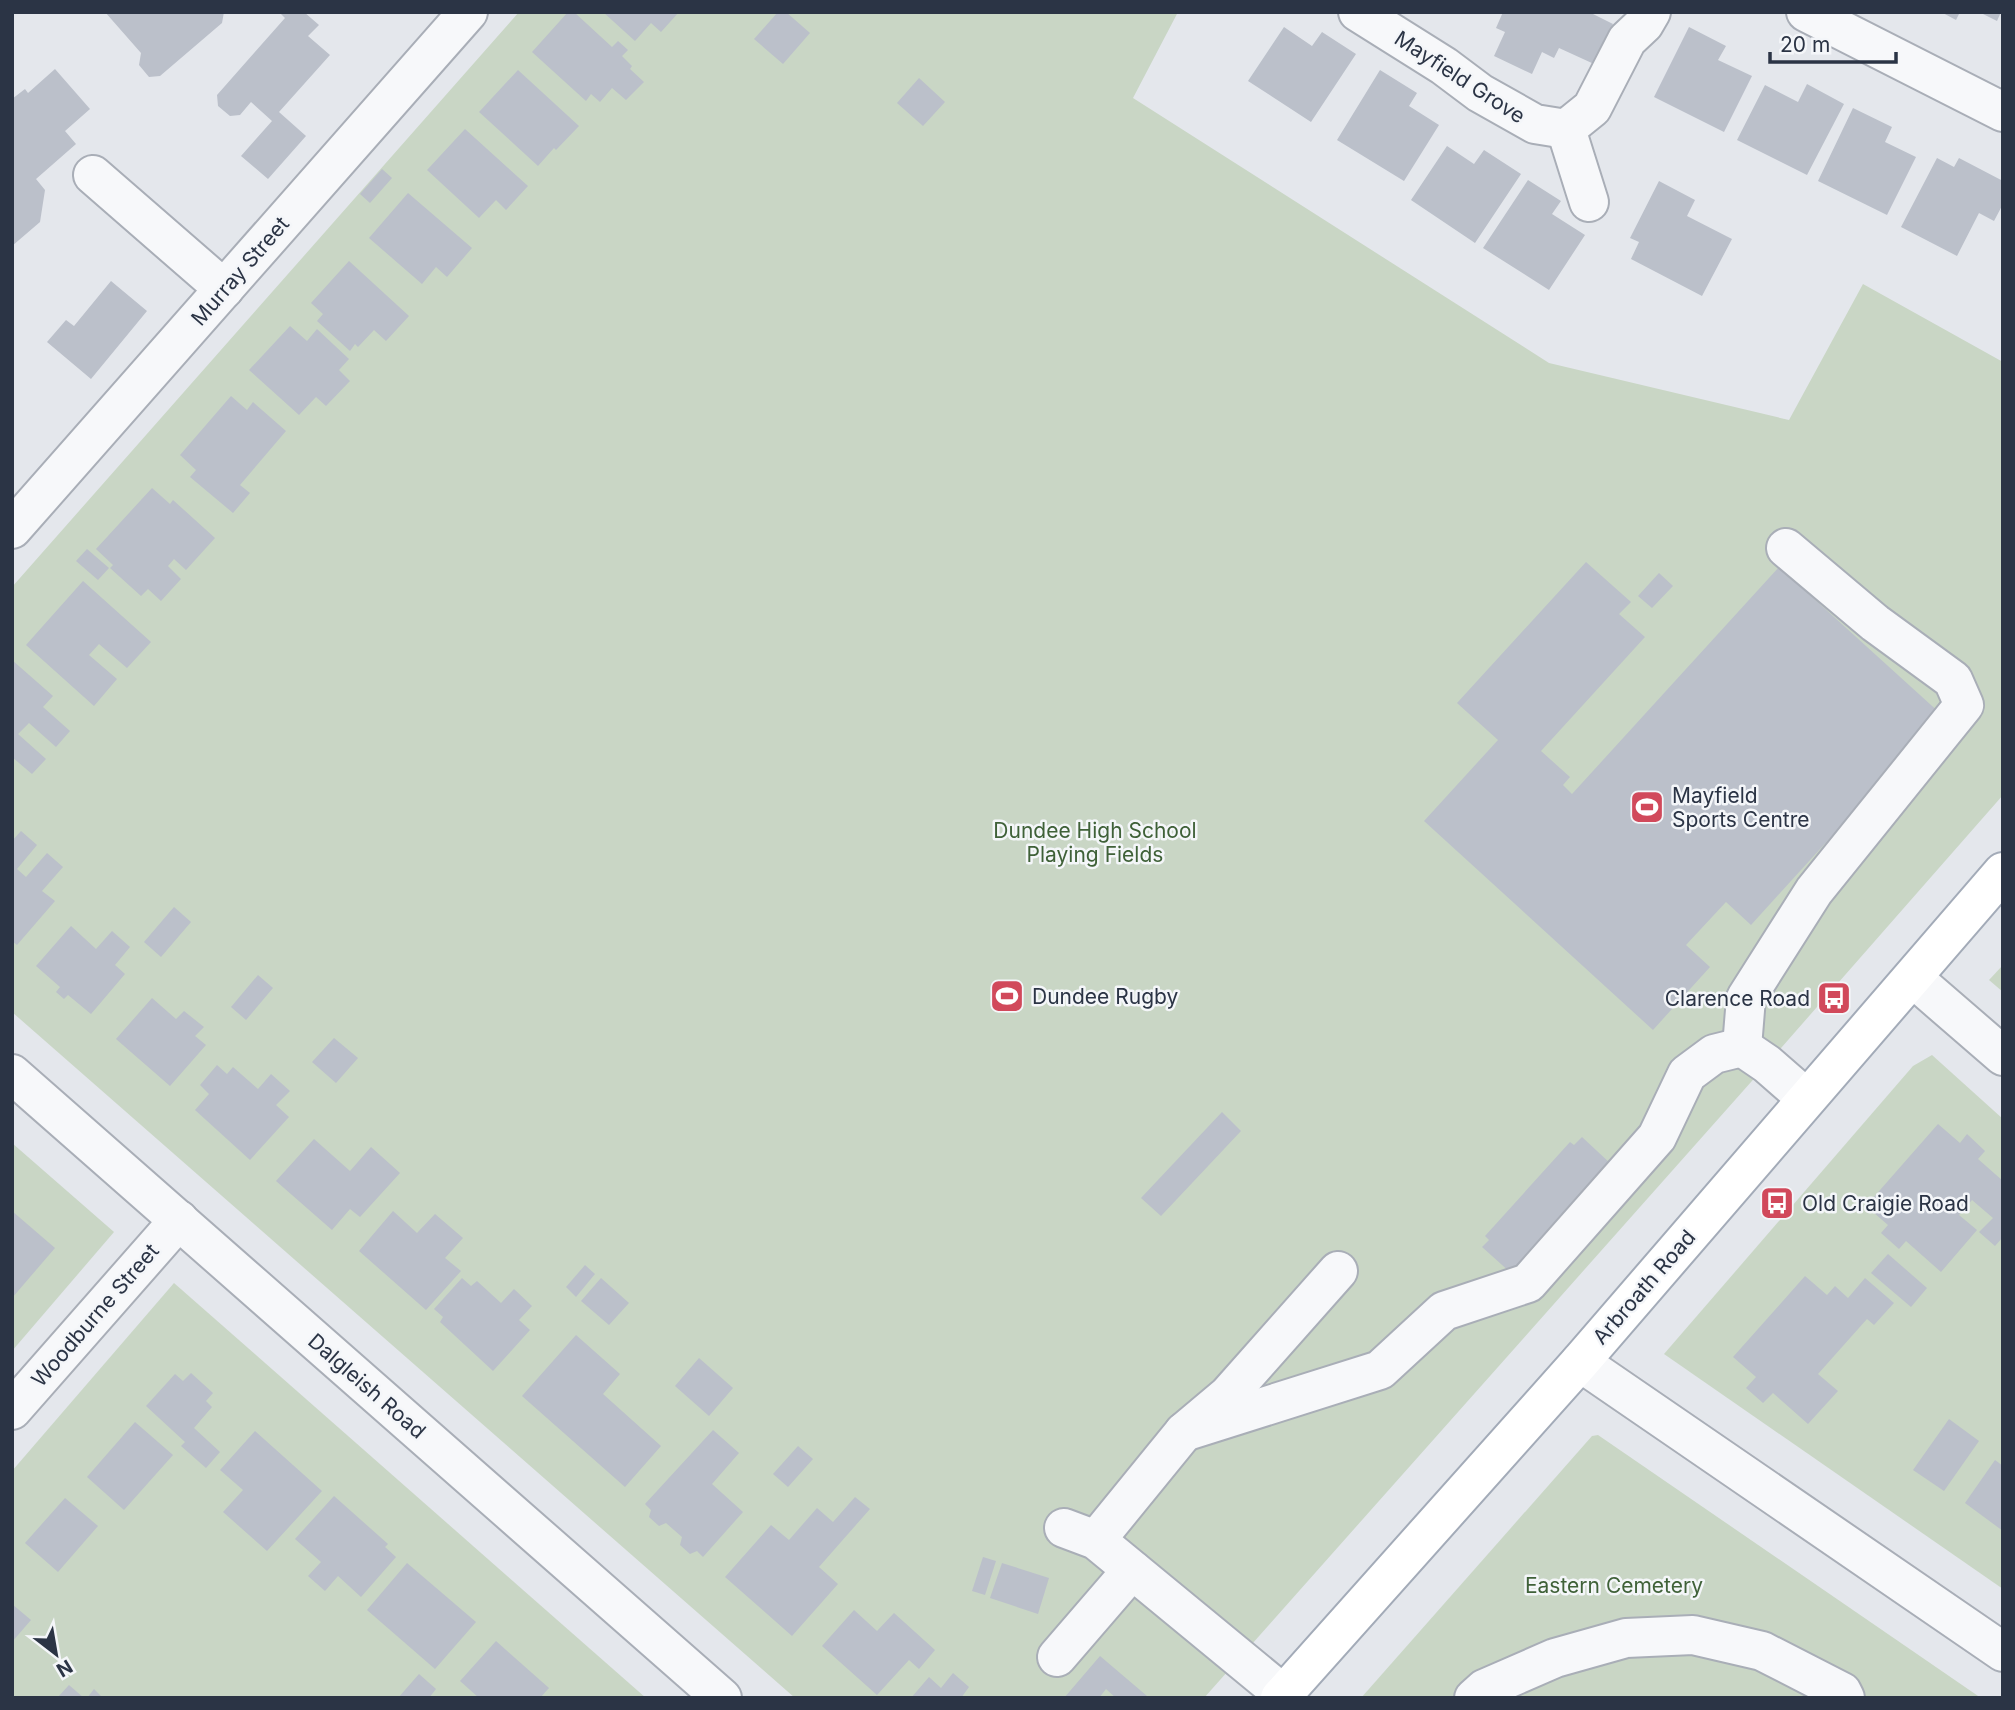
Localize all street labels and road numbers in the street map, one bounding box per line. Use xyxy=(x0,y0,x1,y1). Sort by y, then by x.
street label: Mayfield Grove xyxy=(1390,26,1530,128)
street label: Murray Street xyxy=(186,211,294,331)
street label: Arbroath Road xyxy=(1587,1225,1701,1349)
street label: Woodburne Street xyxy=(26,1238,164,1392)
street label: Dalgleish Road xyxy=(303,1328,431,1444)

